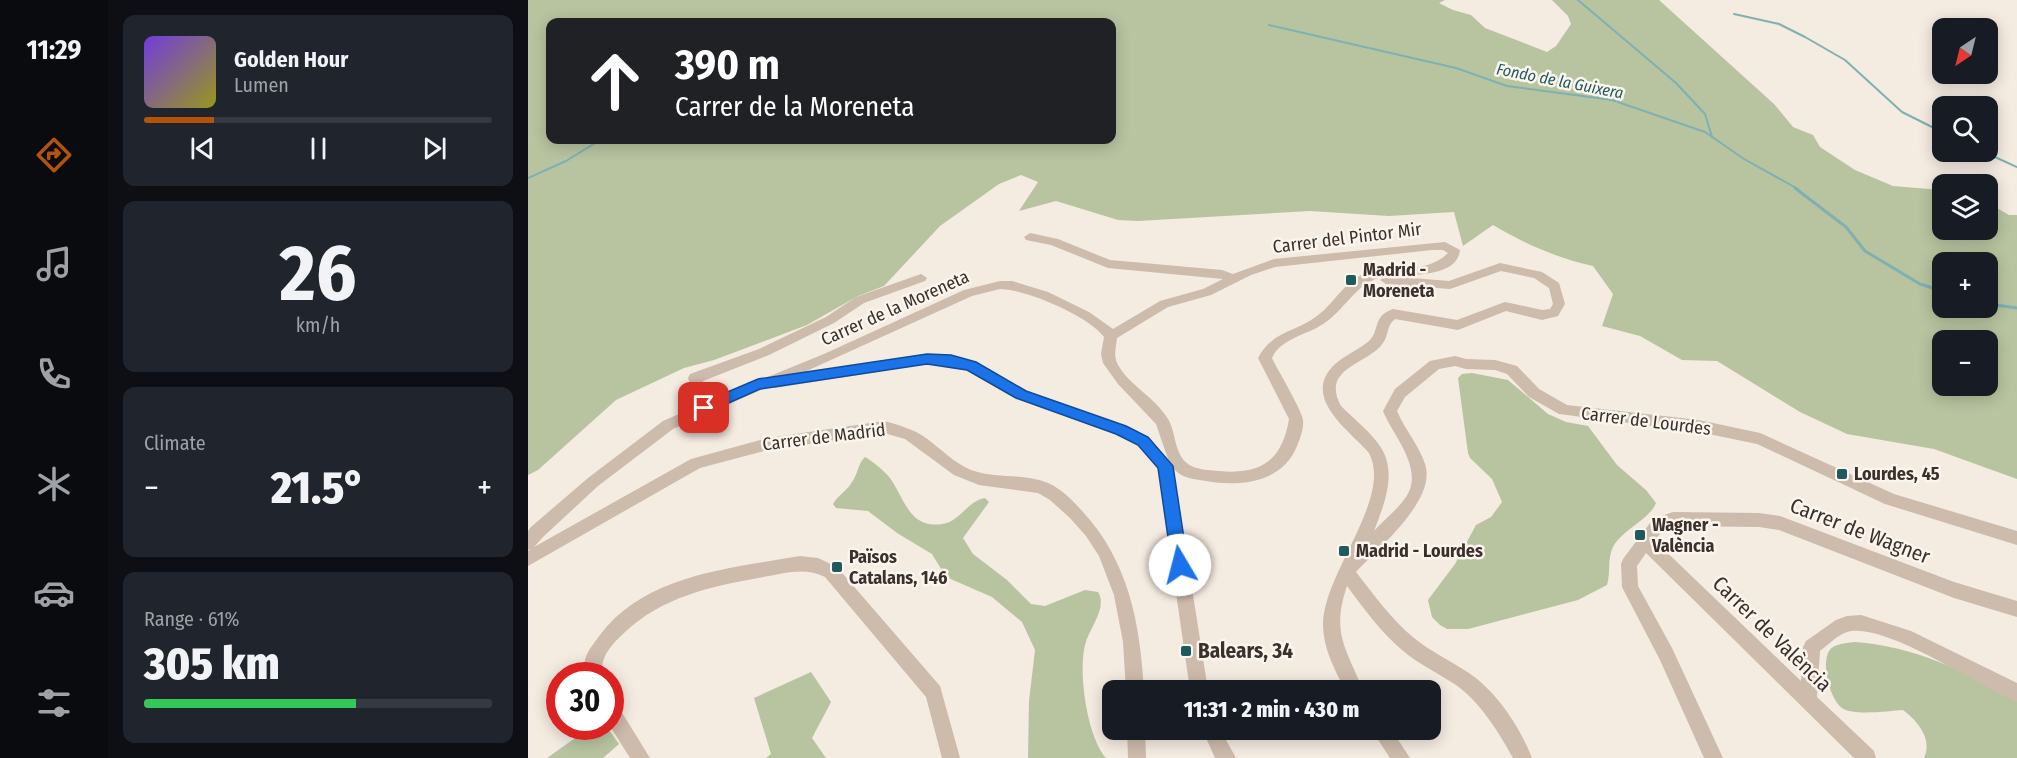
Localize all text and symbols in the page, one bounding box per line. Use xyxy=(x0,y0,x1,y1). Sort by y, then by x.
north arrow xyxy=(1932,18,1998,84)
map controls xyxy=(1932,18,1998,396)
text: 11:29 xyxy=(27,34,81,66)
text: 390 m xyxy=(675,40,780,90)
icon: ahead xyxy=(576,42,654,120)
text: Golden Hour xyxy=(234,46,348,73)
water label: Fondo de la Guixera xyxy=(1495,59,1625,103)
text: Lumen xyxy=(234,73,289,97)
text: Carrer de la Moreneta xyxy=(675,91,914,123)
button: search xyxy=(1932,96,1998,162)
icon: previous xyxy=(186,132,219,165)
icon: pause xyxy=(302,132,335,165)
icon: next xyxy=(418,132,451,165)
icon: directions xyxy=(33,134,75,176)
button: layers xyxy=(1932,174,1998,240)
street label: Carrer del Pintor Mir xyxy=(1272,218,1423,258)
text: 26 xyxy=(280,227,356,321)
icon: music xyxy=(33,243,75,285)
button: + xyxy=(1932,252,1998,318)
place label: Madrid - Moreneta xyxy=(1363,259,1434,302)
street label: Carrer de la Moreneta xyxy=(818,265,973,351)
marker: Madrid - Moreneta xyxy=(1344,273,1358,287)
text: km/h xyxy=(296,313,340,337)
button: − xyxy=(1932,330,1998,396)
icon: phone xyxy=(33,353,75,395)
pin xyxy=(678,382,729,433)
icon: arrive xyxy=(687,391,720,424)
street label: Carrer de Lourdes xyxy=(1580,402,1712,440)
street label: Carrer de Madrid xyxy=(761,419,887,455)
text: Climate xyxy=(144,431,206,455)
text: 21.5° xyxy=(271,461,365,515)
icon: climate xyxy=(33,463,75,505)
place label: Lourdes, 45 xyxy=(1854,463,1940,485)
marker: Lourdes, 45 xyxy=(1835,467,1849,481)
text: − xyxy=(144,468,159,508)
text: + xyxy=(477,468,492,508)
street label: Carrer de Wagner xyxy=(1786,492,1934,570)
place label: Wagner - València xyxy=(1651,514,1719,557)
marker: Wagner - València xyxy=(1633,528,1647,542)
position arrow xyxy=(1148,533,1212,597)
place label: Madrid - Lourdes xyxy=(1356,540,1483,562)
marker: Madrid - Lourdes xyxy=(1337,544,1351,558)
place label: Països Catalans, 146 xyxy=(849,546,947,589)
marker: Països Catalans, 146 xyxy=(830,560,844,574)
street label: Carrer de València xyxy=(1707,571,1837,697)
icon: car xyxy=(33,572,75,614)
text: Range · 61% xyxy=(144,607,239,631)
text: 305 km xyxy=(144,637,280,691)
place label: Balears, 34 xyxy=(1198,638,1293,664)
marker: Balears, 34 xyxy=(1179,644,1193,658)
speed limit sign: 30 xyxy=(546,662,624,740)
icon: filters xyxy=(33,682,75,724)
text: 11:31 · 2 min · 430 m xyxy=(1184,696,1359,723)

